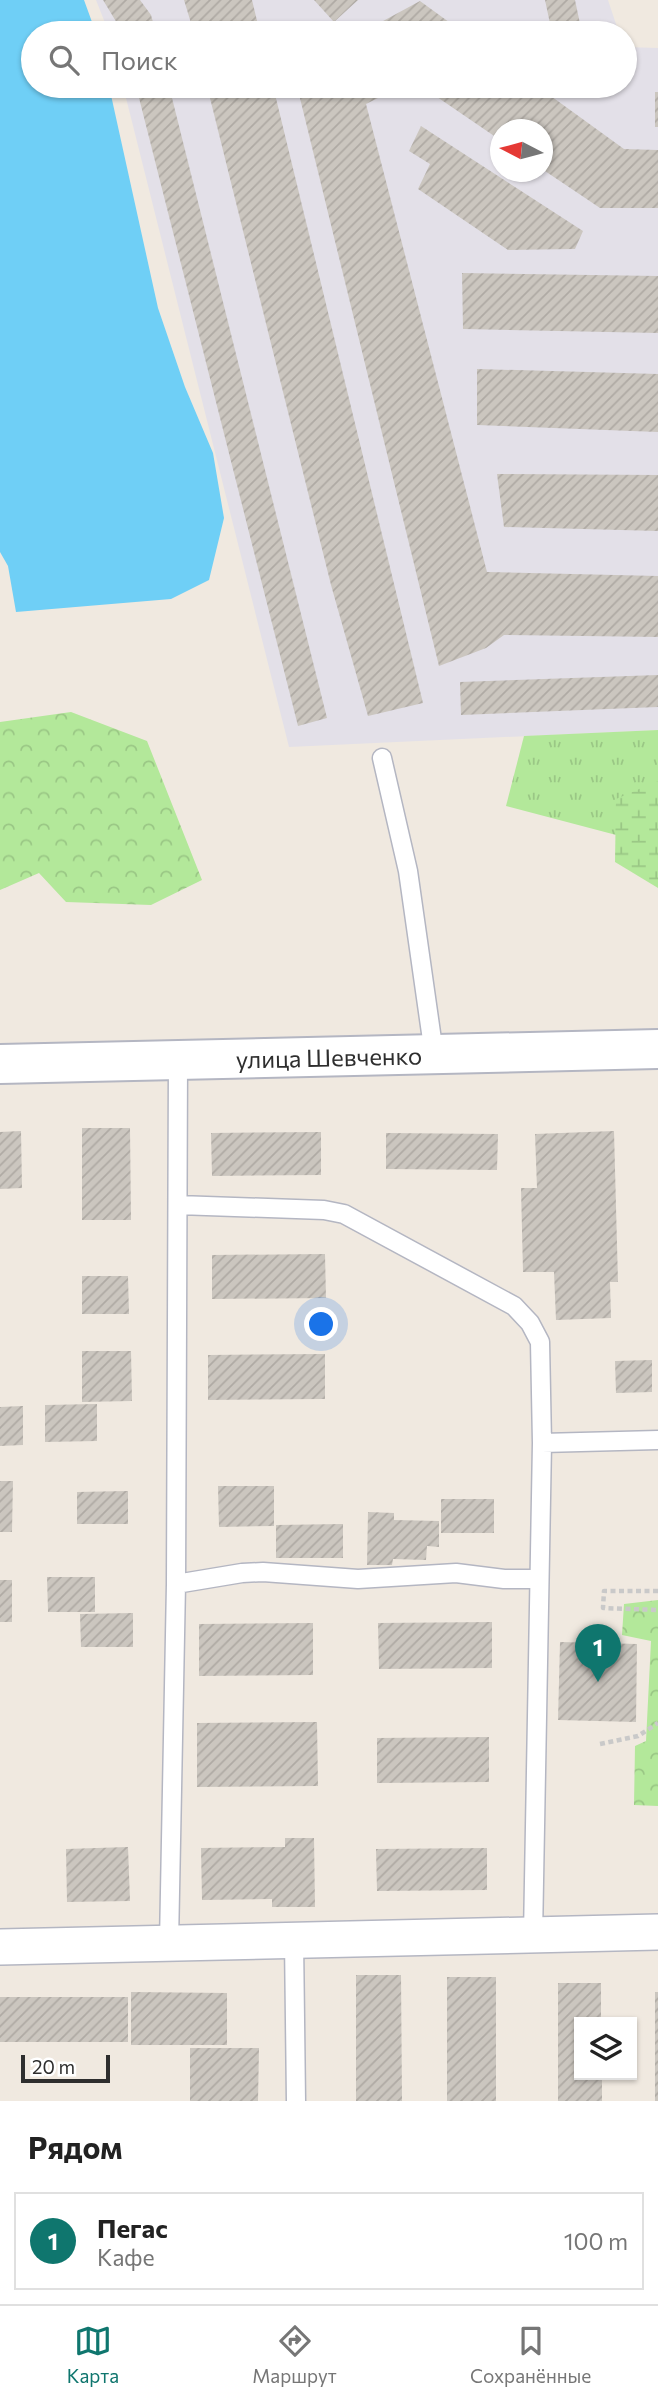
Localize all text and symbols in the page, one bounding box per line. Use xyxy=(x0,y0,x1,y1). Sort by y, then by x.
search box xyxy=(21,21,637,98)
icon: search xyxy=(45,41,83,79)
text: Поиск xyxy=(101,44,178,75)
north arrow xyxy=(490,119,553,182)
street label: улица Шевченко xyxy=(235,1040,422,1073)
your location xyxy=(304,1307,338,1341)
pin: 1 xyxy=(575,1624,621,1682)
map controls xyxy=(574,2017,637,2080)
button: layers xyxy=(574,2017,637,2080)
scale bar xyxy=(21,2052,110,2084)
text: 20 m xyxy=(32,2055,75,2078)
text: Рядом xyxy=(28,2128,122,2165)
text: Пегас xyxy=(97,2212,168,2243)
text: 1 xyxy=(48,2227,58,2255)
text: 100 m xyxy=(564,2227,628,2255)
text: Кафе xyxy=(97,2243,155,2271)
tab: Карта xyxy=(67,2322,119,2387)
tab: Маршрут xyxy=(252,2322,337,2387)
tab: Сохранённые xyxy=(470,2322,591,2387)

